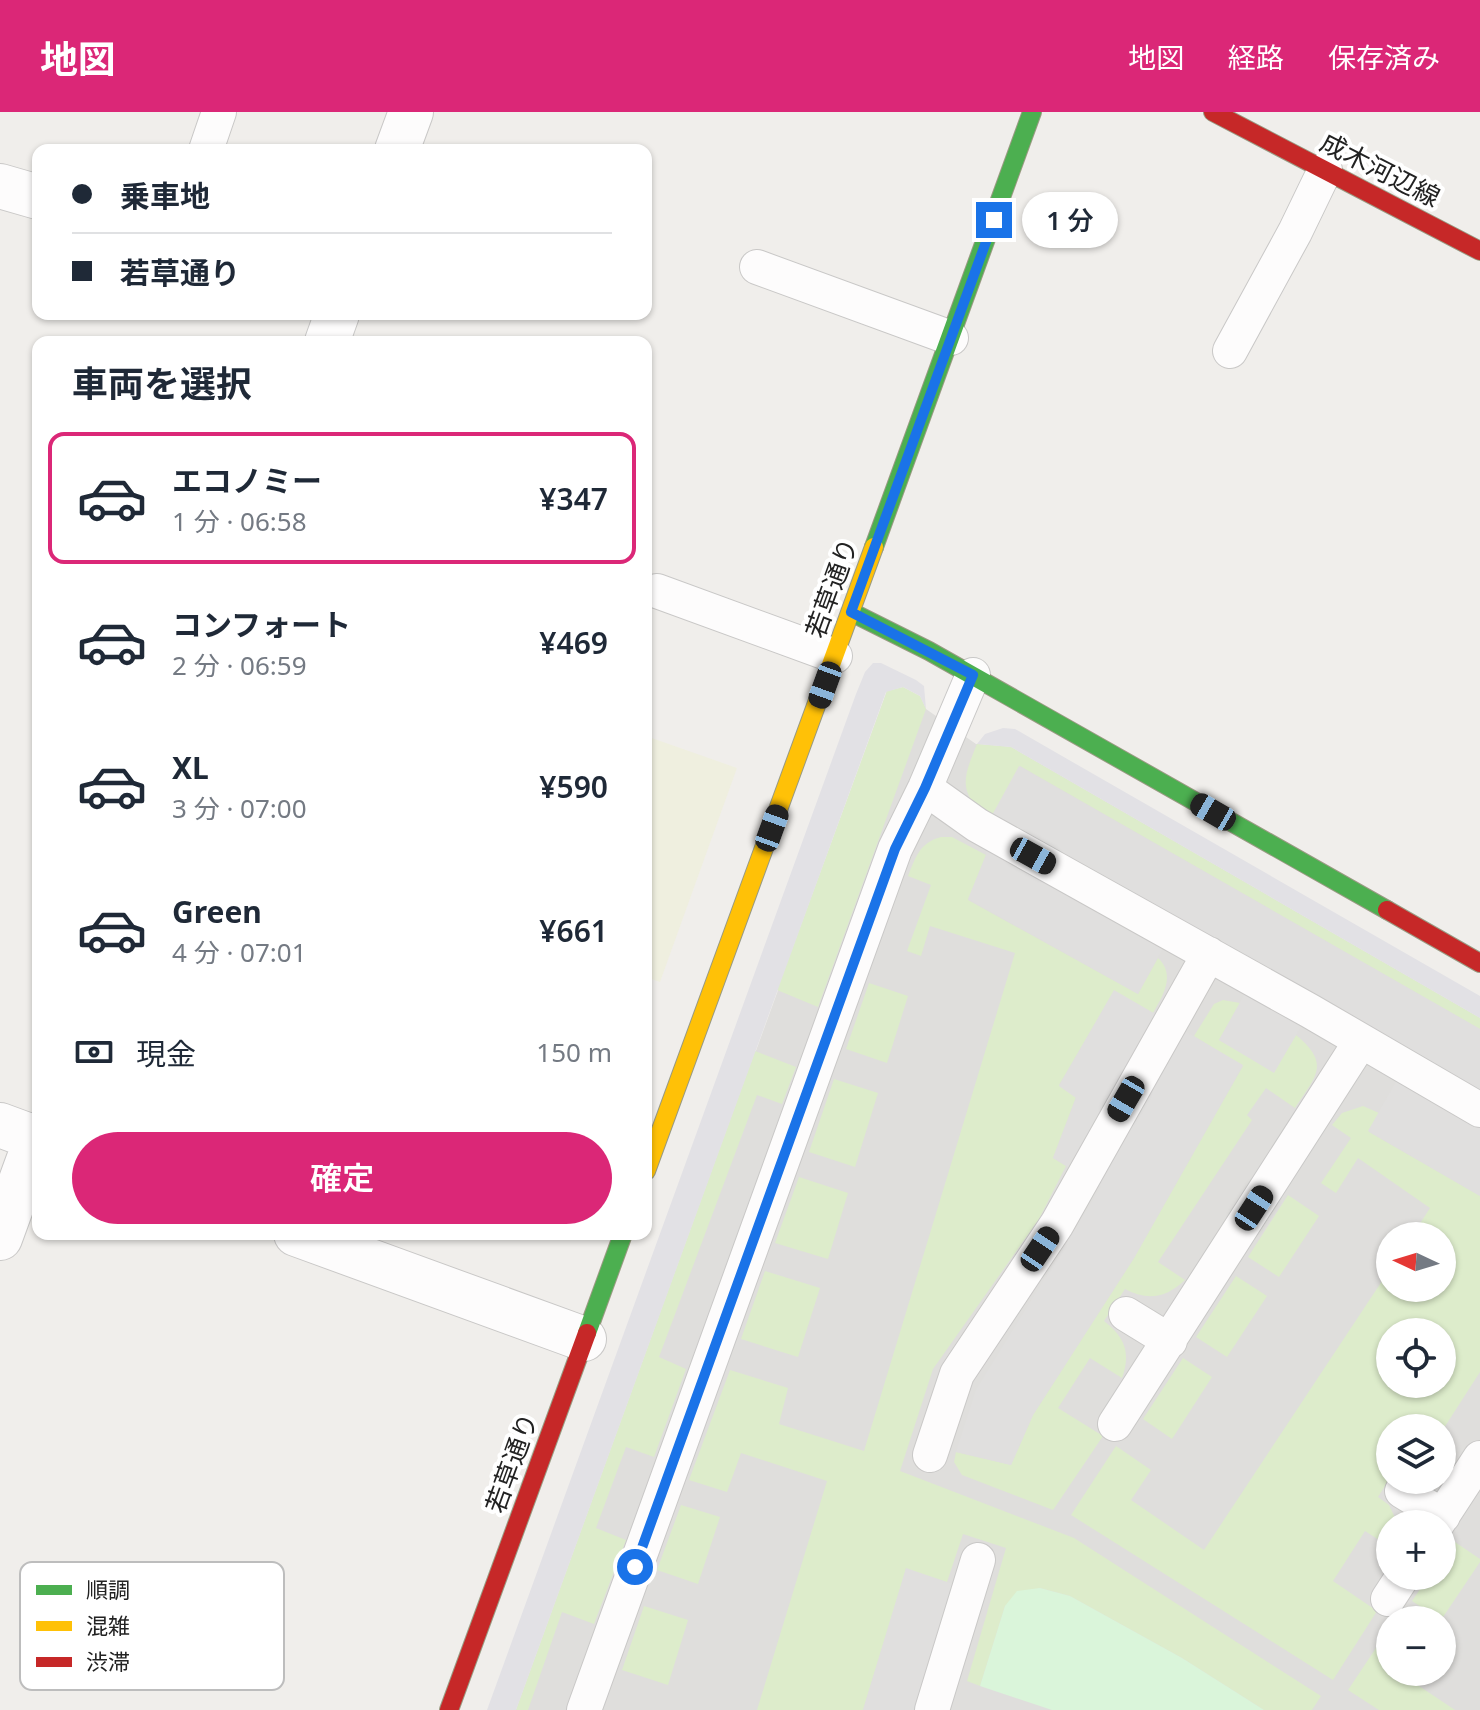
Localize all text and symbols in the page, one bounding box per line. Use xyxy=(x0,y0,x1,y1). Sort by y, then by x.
text: 地図 xyxy=(40,32,116,84)
text: 地図 xyxy=(1128,38,1184,76)
text: 経路 xyxy=(1228,38,1284,76)
text: 保存済み xyxy=(1328,38,1440,76)
street label: 成木河辺線 xyxy=(1314,124,1447,215)
text: 乗車地 xyxy=(120,175,210,216)
callout: 1 分 xyxy=(1022,192,1118,248)
route end xyxy=(976,202,1012,238)
text: 1 分 xyxy=(1046,202,1094,238)
text: 若草通り xyxy=(120,252,240,293)
text: 車両を選択 xyxy=(72,359,252,408)
text: エコノミー xyxy=(172,460,322,501)
icon: car xyxy=(76,462,148,534)
text: ¥347 xyxy=(539,478,608,519)
text: 1 分 · 06:58 xyxy=(172,503,307,539)
street label: 若草通り xyxy=(796,533,866,643)
text: コンフォート xyxy=(172,604,351,645)
icon: car xyxy=(76,606,148,678)
text: ¥469 xyxy=(539,622,608,663)
text: 2 分 · 06:59 xyxy=(172,647,307,683)
car xyxy=(806,658,844,712)
text: XL xyxy=(172,747,209,788)
icon: car xyxy=(76,750,148,822)
text: ¥590 xyxy=(539,766,608,807)
text: 3 分 · 07:00 xyxy=(172,790,307,826)
car xyxy=(1186,790,1240,834)
car xyxy=(753,801,791,855)
car xyxy=(1006,834,1060,878)
text: Green xyxy=(172,891,262,932)
icon: car xyxy=(76,894,148,966)
text: ¥661 xyxy=(539,910,608,951)
text: 4 分 · 07:01 xyxy=(172,934,307,970)
icon: cash xyxy=(72,1030,116,1074)
text: 現金 xyxy=(136,1033,196,1074)
text: 150 m xyxy=(536,1034,612,1070)
car xyxy=(1104,1072,1148,1126)
button: 確定 xyxy=(72,1132,612,1224)
car xyxy=(1231,1181,1277,1235)
car xyxy=(1017,1222,1063,1276)
north arrow xyxy=(1376,1222,1456,1302)
map controls xyxy=(1376,1222,1456,1686)
button: locate xyxy=(1376,1318,1456,1398)
street label: 若草通り xyxy=(476,1408,546,1518)
button: layers xyxy=(1376,1414,1456,1494)
button: + xyxy=(1376,1510,1456,1590)
route start xyxy=(617,1549,653,1585)
legend xyxy=(20,1562,284,1690)
text: 順調 xyxy=(86,1574,130,1604)
button: − xyxy=(1376,1606,1456,1686)
text: 混雑 xyxy=(86,1610,130,1640)
text: 渋滞 xyxy=(86,1646,130,1676)

